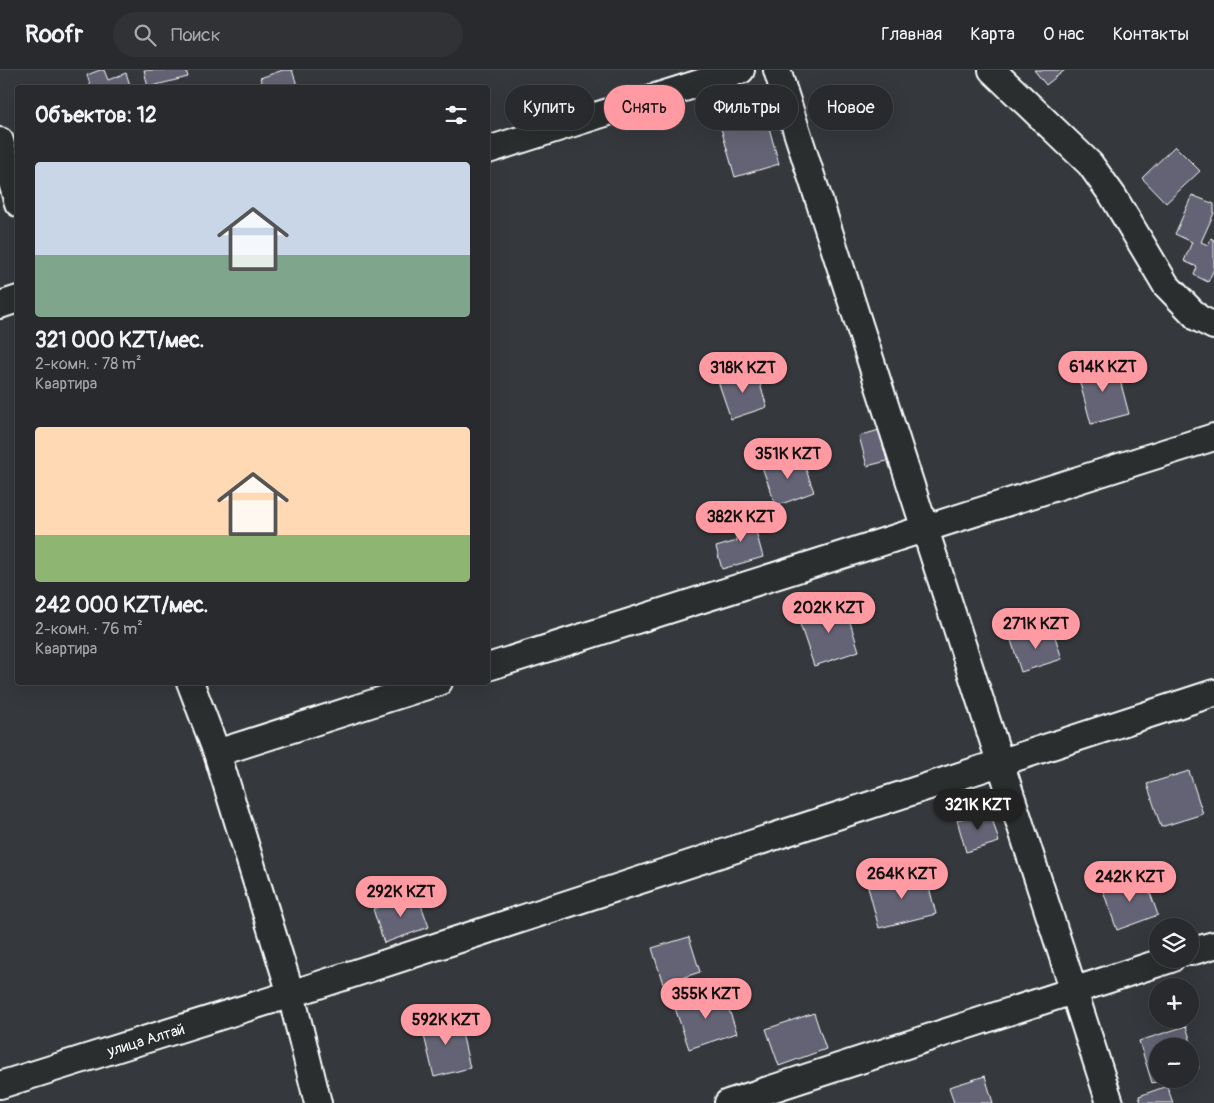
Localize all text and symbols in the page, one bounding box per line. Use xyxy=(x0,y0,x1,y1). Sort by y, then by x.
search box xyxy=(113,12,463,57)
text: Roofr xyxy=(25,20,83,49)
icon: search xyxy=(131,21,159,49)
text: Поиск xyxy=(171,23,221,47)
text: Главная xyxy=(881,23,942,46)
text: Карта xyxy=(970,23,1015,46)
text: О нас xyxy=(1043,23,1085,46)
text: Контакты xyxy=(1113,23,1189,46)
chip: Купить xyxy=(505,85,594,130)
chip: Снять xyxy=(604,85,685,130)
chip: Фильтры xyxy=(695,85,798,130)
chip: Новое xyxy=(808,85,893,130)
icon: filters xyxy=(442,101,470,129)
text: Объектов: 12 xyxy=(35,102,157,129)
icon: home xyxy=(208,194,298,284)
text: 321 000 KZT/мес. xyxy=(35,327,204,354)
pin: 614K KZT xyxy=(1051,350,1155,393)
pin: 318K KZT xyxy=(691,352,795,394)
text: 2-комн. · 78 m² xyxy=(35,354,141,374)
text: 614K KZT xyxy=(1069,357,1137,377)
text: 318K KZT xyxy=(710,358,776,378)
text: Квартира xyxy=(35,374,97,394)
pin: 351K KZT xyxy=(736,438,840,480)
text: 351K KZT xyxy=(755,444,821,464)
icon: home xyxy=(208,459,298,549)
pin: 382K KZT xyxy=(689,500,793,543)
text: 382K KZT xyxy=(707,507,775,527)
text: 242 000 KZT/мес. xyxy=(35,592,208,619)
pin: 202K KZT xyxy=(777,592,881,634)
text: 202K KZT xyxy=(793,598,865,618)
pin: 271K KZT xyxy=(984,608,1088,650)
text: 271K KZT xyxy=(1003,614,1069,634)
text: 2-комн. · 76 m² xyxy=(35,619,143,639)
text: Квартира xyxy=(35,639,97,659)
pin: 321K KZT xyxy=(926,788,1030,831)
text: 321K KZT xyxy=(945,795,1011,815)
pin: 264K KZT xyxy=(850,858,954,900)
pin: 242K KZT xyxy=(1078,860,1182,903)
text: 264K KZT xyxy=(867,864,937,884)
text: 242K KZT xyxy=(1095,867,1165,887)
pin: 292K KZT xyxy=(349,876,453,918)
text: 292K KZT xyxy=(367,882,435,902)
map controls xyxy=(1149,918,1199,1088)
button: layers xyxy=(1149,918,1199,968)
pin: 355K KZT xyxy=(654,978,758,1020)
button: + xyxy=(1149,978,1199,1028)
text: 355K KZT xyxy=(672,984,740,1004)
pin: 592K KZT xyxy=(394,1004,498,1046)
text: 592K KZT xyxy=(412,1010,480,1030)
street label: улица Алтай xyxy=(104,1020,187,1062)
button: − xyxy=(1149,1038,1199,1088)

